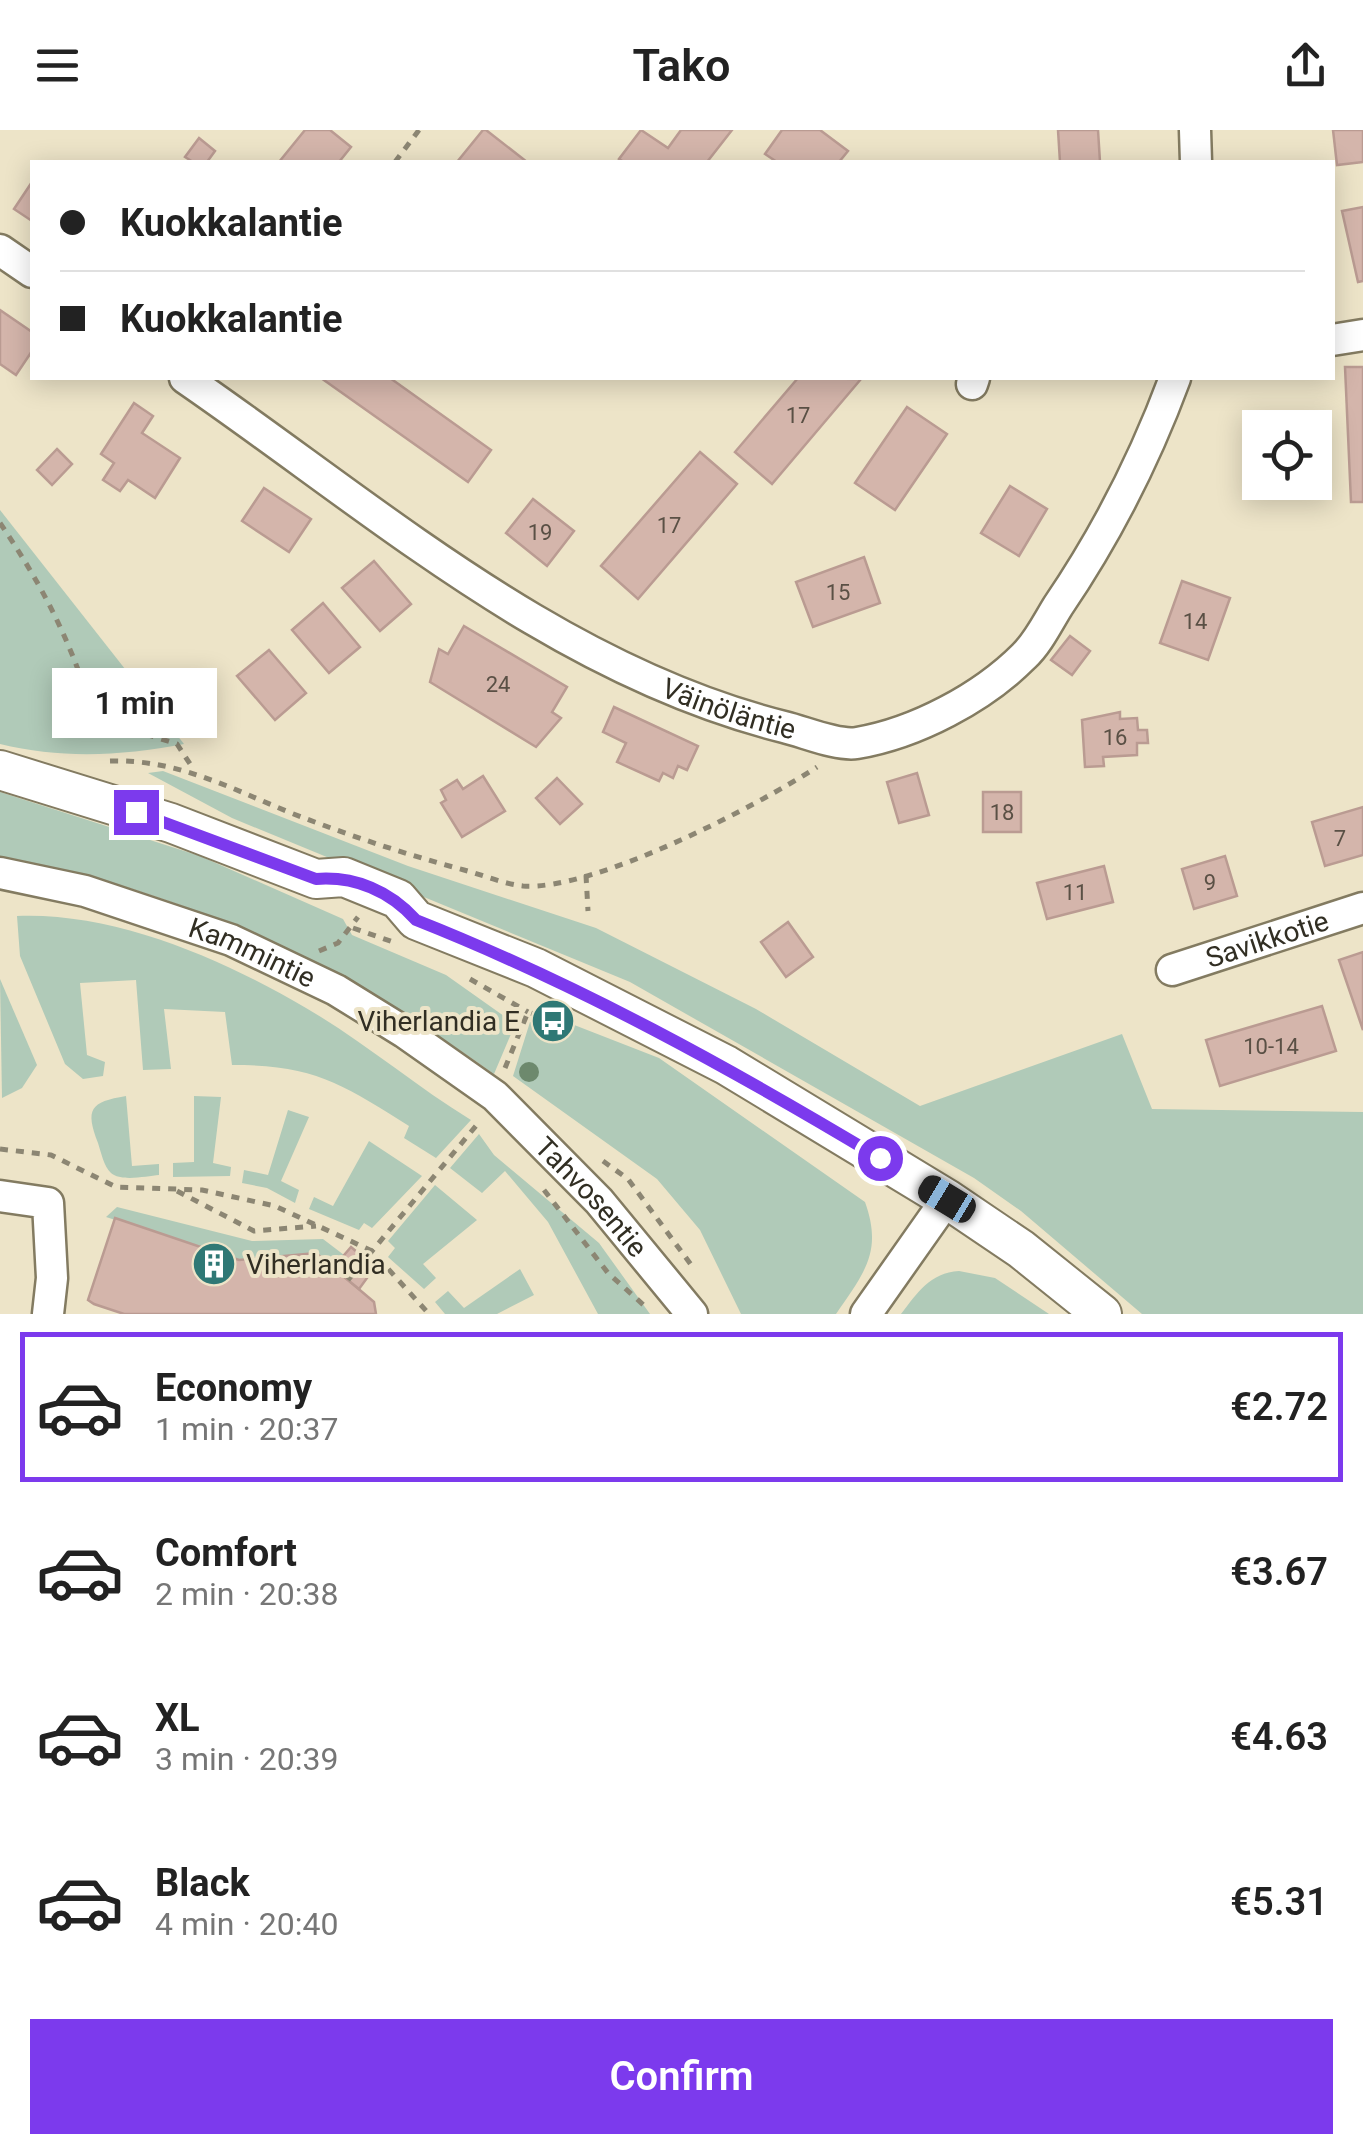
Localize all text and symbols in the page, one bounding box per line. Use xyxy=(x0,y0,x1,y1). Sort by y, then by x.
icon: menu xyxy=(30,38,85,93)
icon: share xyxy=(1278,38,1333,93)
text: Tako xyxy=(633,39,730,92)
text: Kuokkalantie xyxy=(120,201,343,245)
text: Kuokkalantie xyxy=(120,297,343,341)
house number: 17 xyxy=(786,403,810,428)
map controls xyxy=(1242,410,1332,500)
button: locate xyxy=(1242,410,1332,500)
house number: 17 xyxy=(657,513,681,538)
house number: 19 xyxy=(528,520,552,545)
house number: 15 xyxy=(826,580,850,605)
house number: 14 xyxy=(1183,609,1207,634)
callout: 1 min xyxy=(54,667,218,737)
street label: Väinöläntie xyxy=(657,671,800,746)
house number: 24 xyxy=(486,672,510,697)
text: 1 min xyxy=(94,684,175,722)
house number: 16 xyxy=(1103,725,1127,750)
route end xyxy=(114,790,159,835)
house number: 18 xyxy=(990,800,1014,825)
house number: 7 xyxy=(1334,826,1346,851)
house number: 9 xyxy=(1204,870,1216,895)
house number: 11 xyxy=(1063,880,1087,905)
street label: Savikkotie xyxy=(1202,904,1333,974)
street label: Kammintie xyxy=(185,911,321,994)
bus stop icon: Viherlandia E xyxy=(530,998,576,1044)
place label: Viherlandia E xyxy=(357,1005,520,1038)
house number: 10-14 xyxy=(1243,1034,1299,1059)
street label: Tahvosentie xyxy=(528,1130,654,1263)
route start xyxy=(858,1136,903,1181)
car xyxy=(914,1171,980,1227)
building icon: Viherlandia xyxy=(191,1241,237,1287)
place label: Viherlandia xyxy=(246,1248,386,1281)
icon: car xyxy=(35,1362,125,1452)
text: Economy xyxy=(155,1366,312,1410)
text: €2.72 xyxy=(1230,1385,1328,1429)
text: 1 min · 20:37 xyxy=(155,1410,338,1448)
icon: car xyxy=(35,1527,125,1617)
text: Comfort xyxy=(155,1531,297,1575)
text: €3.67 xyxy=(1230,1550,1328,1594)
text: 2 min · 20:38 xyxy=(155,1575,338,1613)
icon: car xyxy=(35,1692,125,1782)
text: XL xyxy=(155,1696,200,1740)
text: €4.63 xyxy=(1230,1715,1328,1759)
text: 3 min · 20:39 xyxy=(155,1740,338,1778)
icon: car xyxy=(35,1857,125,1947)
text: Black xyxy=(155,1861,250,1905)
text: €5.31 xyxy=(1230,1880,1328,1924)
text: 4 min · 20:40 xyxy=(155,1905,338,1943)
button: Confirm xyxy=(30,2019,1333,2134)

